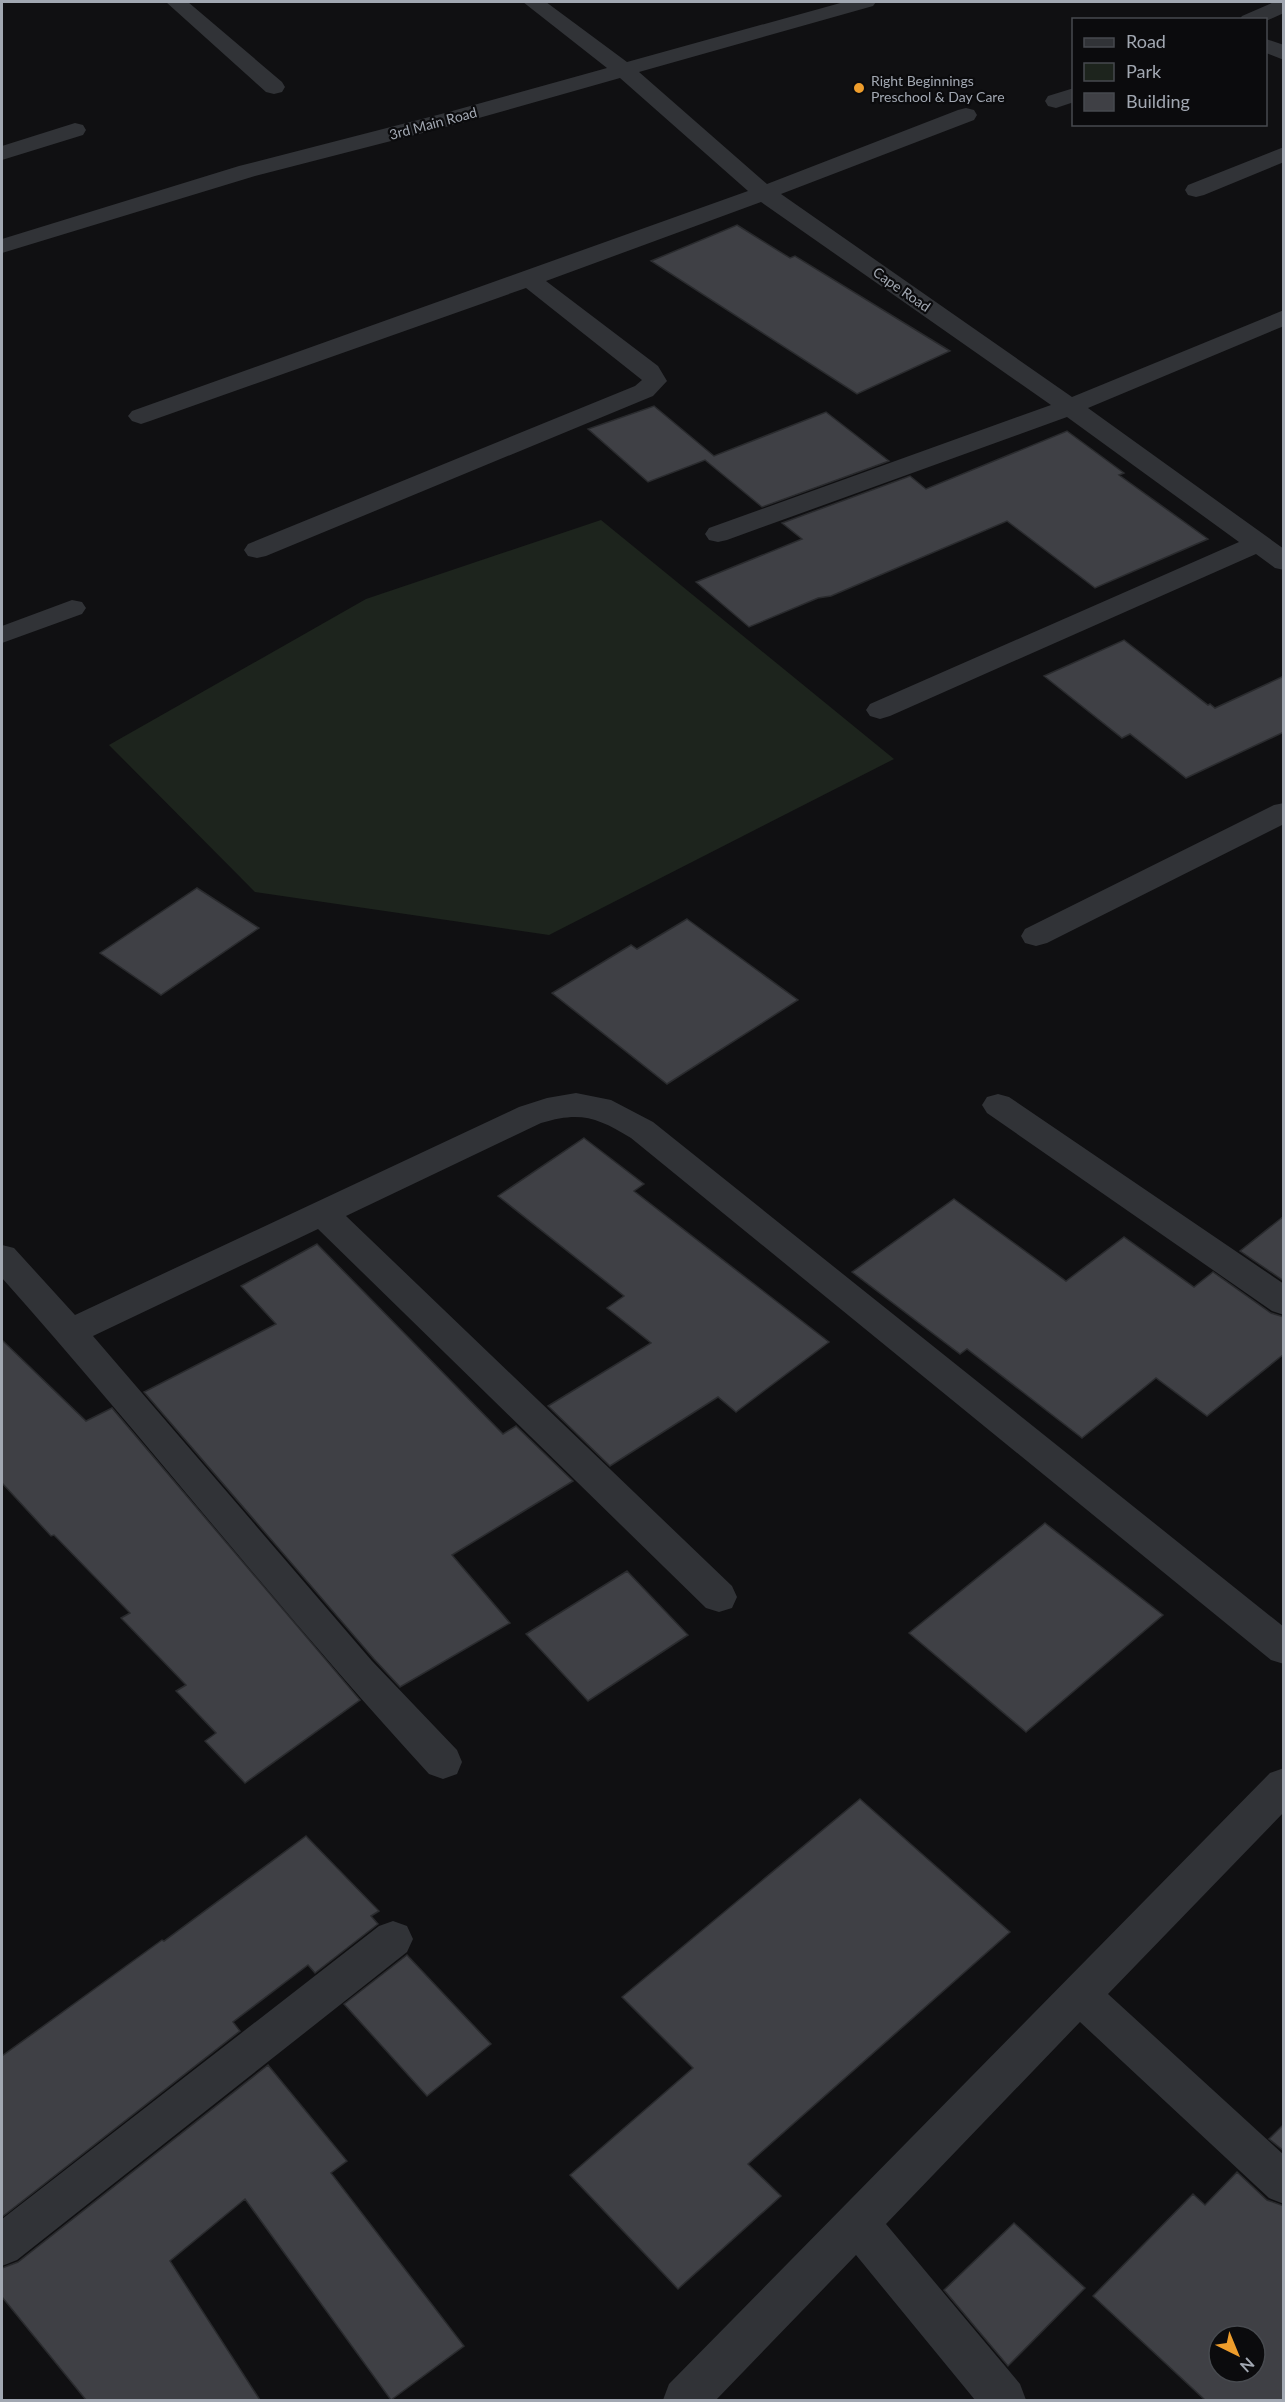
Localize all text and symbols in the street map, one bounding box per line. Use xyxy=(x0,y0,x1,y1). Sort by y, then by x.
legend xyxy=(1072,18,1267,126)
text: Road xyxy=(1126,30,1166,52)
text: Park xyxy=(1126,60,1162,82)
place label: Right Beginnings Preschool & Day Care xyxy=(871,72,1005,105)
marker: Right Beginnings Preschool & Day Care xyxy=(852,81,866,95)
text: Building xyxy=(1126,90,1190,112)
street label: 3rd Main Road xyxy=(387,103,479,143)
street label: Cape Road xyxy=(870,263,934,315)
north arrow xyxy=(1207,2324,1267,2384)
text: N xyxy=(1237,2354,1259,2376)

